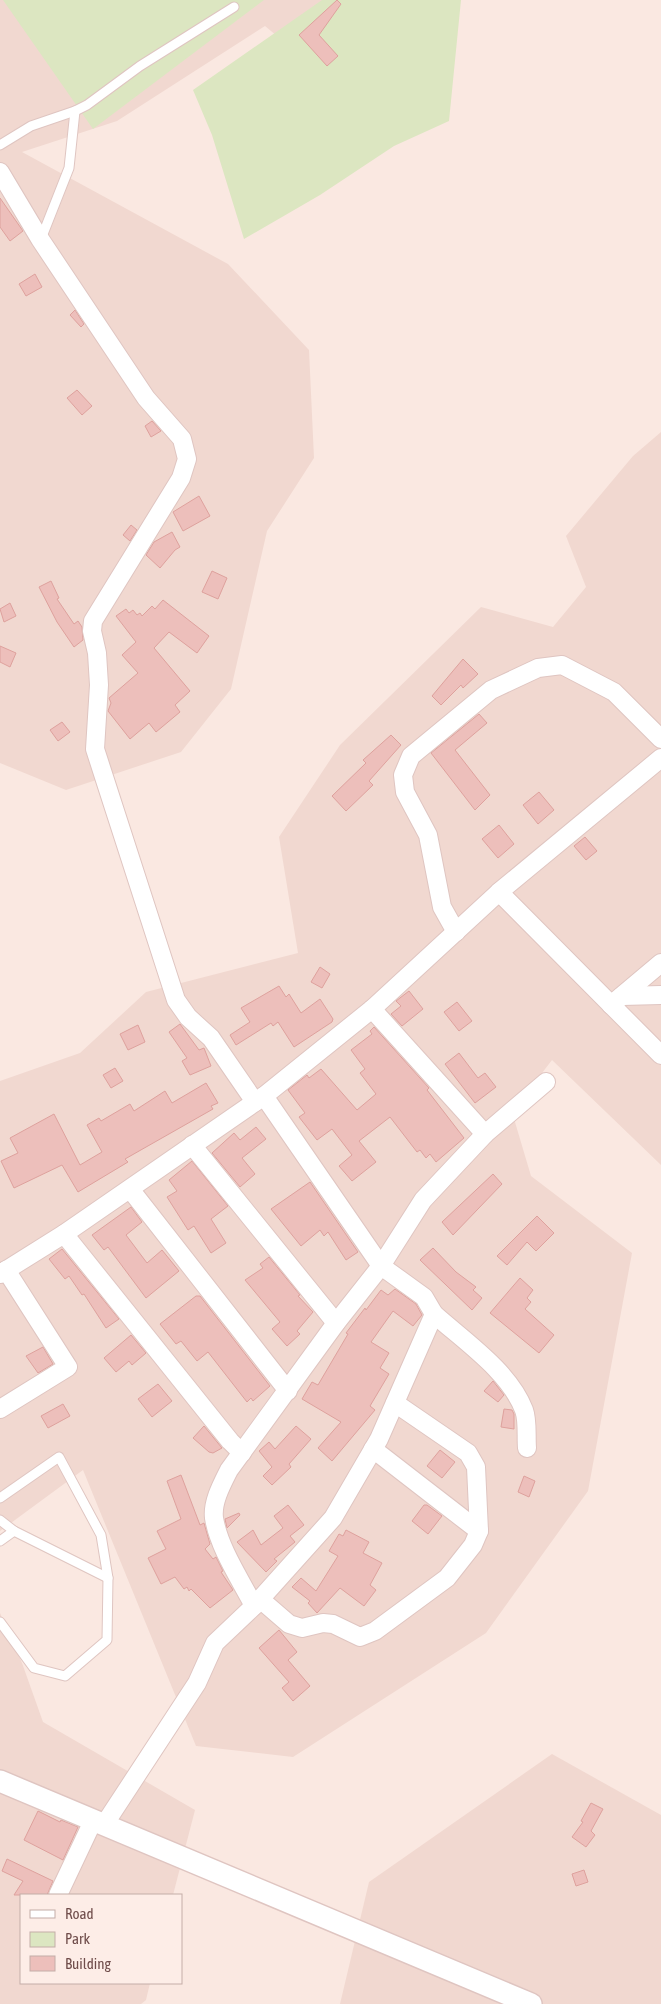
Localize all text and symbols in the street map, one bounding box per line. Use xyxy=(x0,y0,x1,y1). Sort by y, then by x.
legend xyxy=(20,1894,182,1984)
text: Road xyxy=(65,1905,94,1922)
text: Park xyxy=(65,1930,90,1947)
text: Building xyxy=(65,1955,111,1972)

